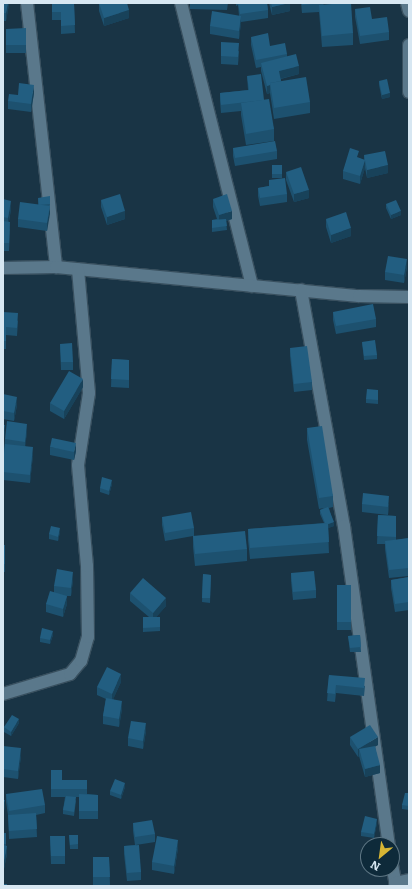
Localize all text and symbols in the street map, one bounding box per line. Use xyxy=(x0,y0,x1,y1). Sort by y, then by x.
north arrow xyxy=(360,837,400,877)
text: N xyxy=(367,857,383,876)

